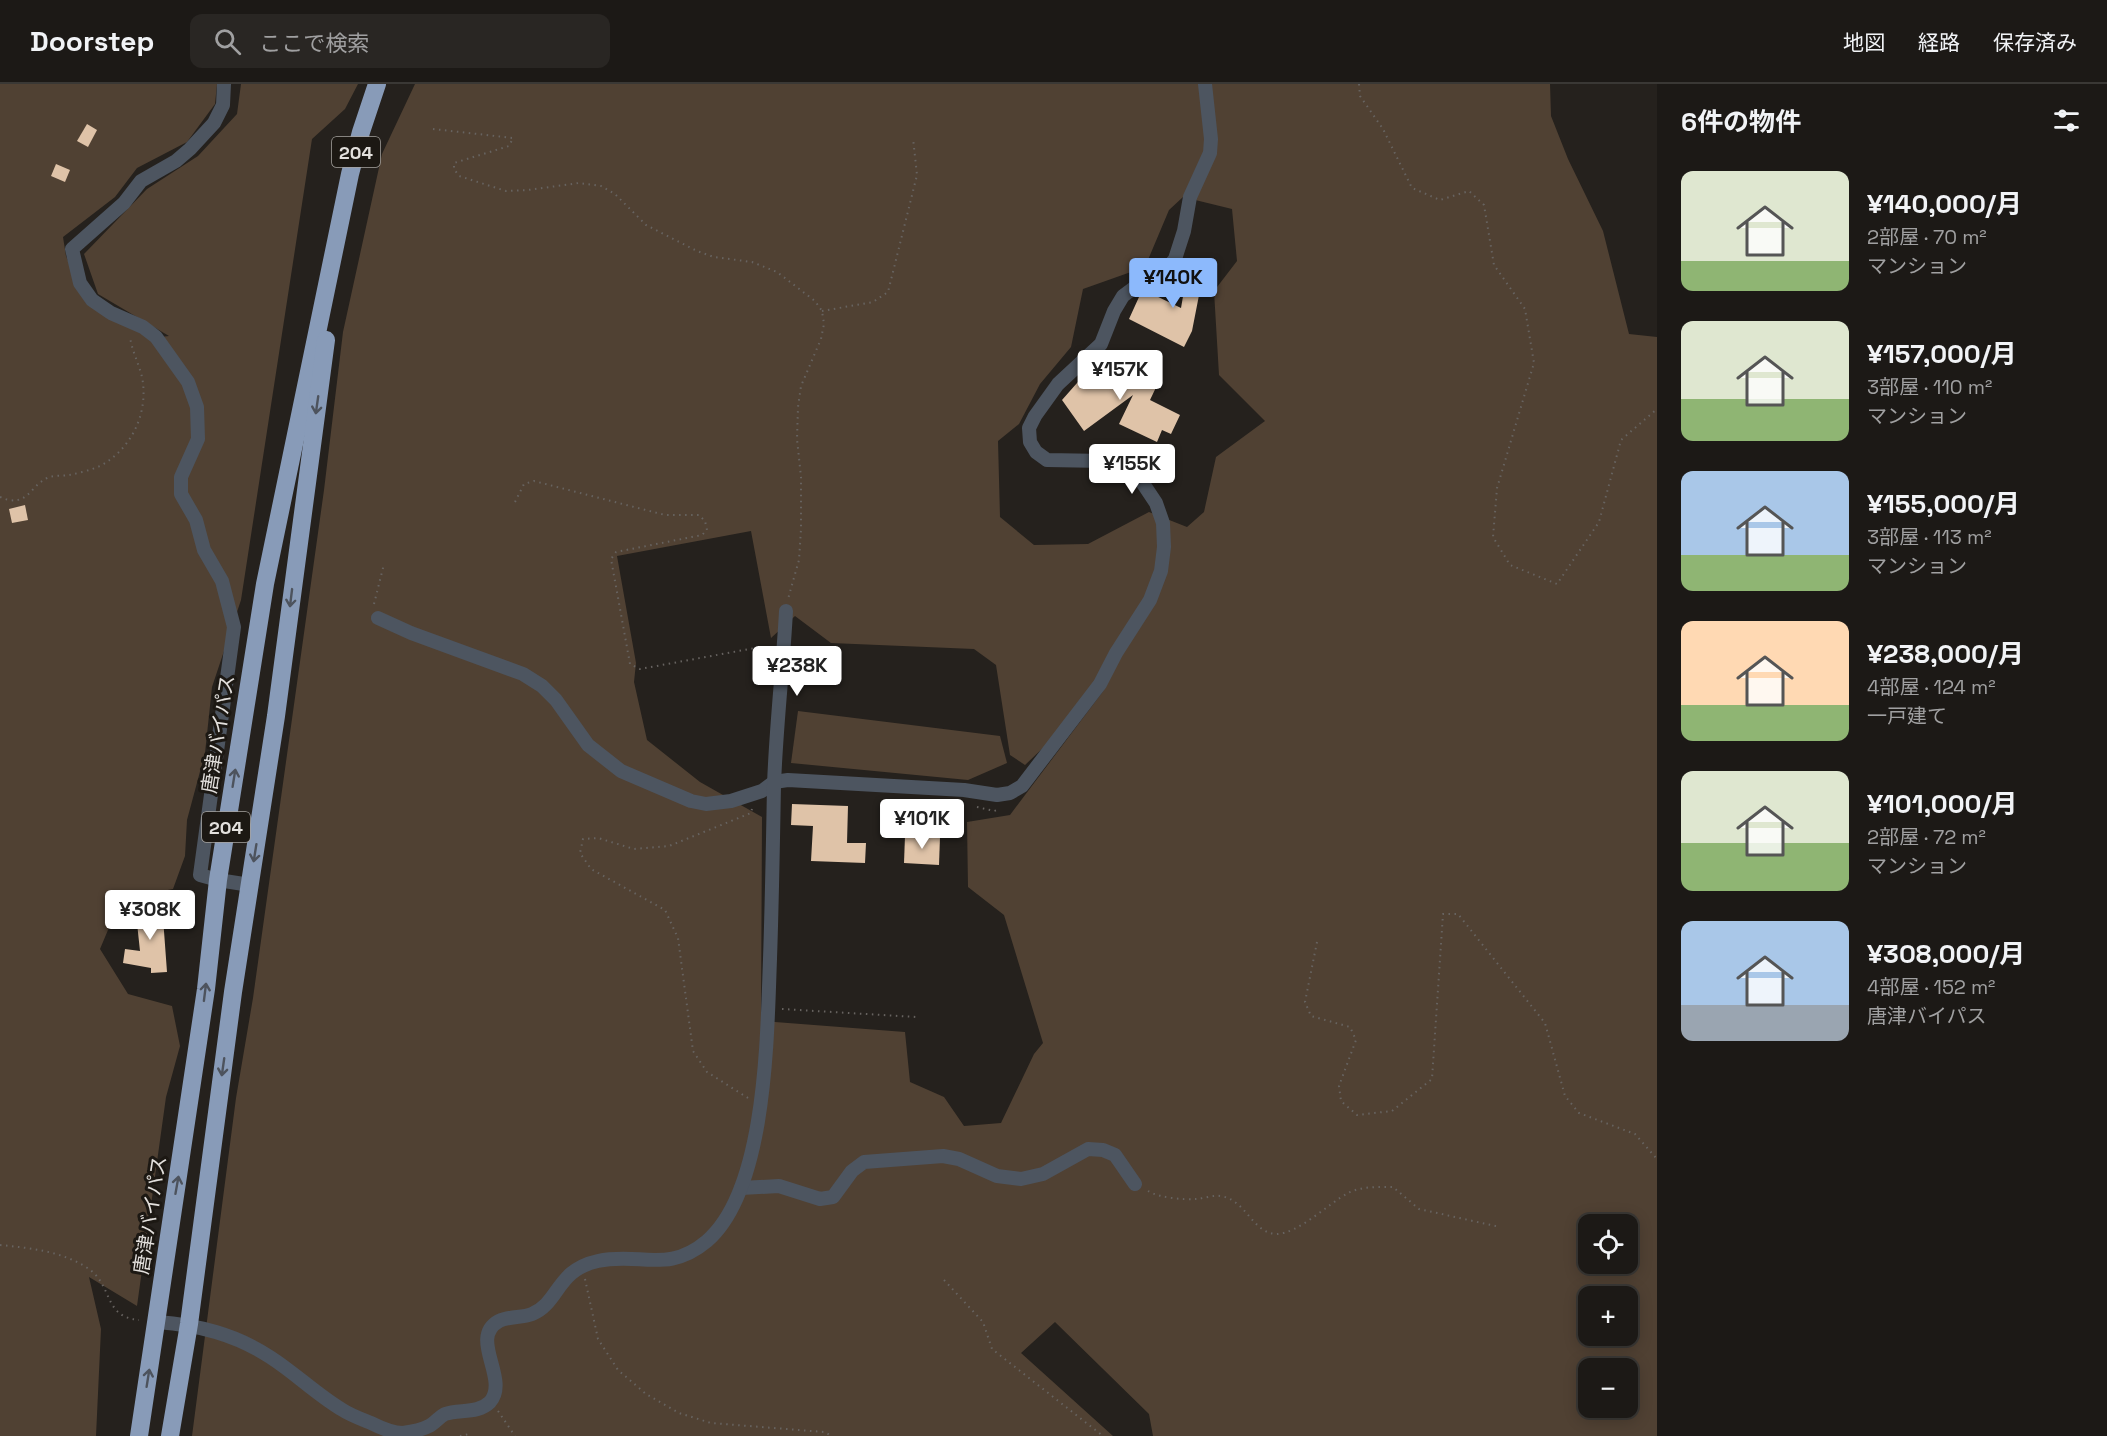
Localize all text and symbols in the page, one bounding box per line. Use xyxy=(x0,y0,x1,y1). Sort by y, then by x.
search box xyxy=(190,14,610,68)
text: Doorstep xyxy=(30,23,154,59)
icon: search xyxy=(211,25,244,58)
text: ここで検索 xyxy=(259,29,369,57)
text: 地図 xyxy=(1843,29,1885,56)
text: 経路 xyxy=(1918,29,1960,56)
text: 保存済み xyxy=(1993,29,2077,56)
icon: filters xyxy=(2050,104,2083,137)
text: 6件の物件 xyxy=(1681,105,1801,139)
road number: 204 xyxy=(332,137,380,167)
text: ¥140,000/月 xyxy=(1867,187,2022,221)
icon: home xyxy=(1729,195,1801,267)
text: 2部屋 · 70 m² xyxy=(1867,224,1987,250)
text: マンション xyxy=(1867,253,1967,279)
pin: ¥140K xyxy=(1131,258,1215,309)
text: ¥140K xyxy=(1143,264,1203,290)
text: ¥157,000/月 xyxy=(1867,337,2017,371)
icon: home xyxy=(1729,345,1801,417)
pin: ¥157K xyxy=(1078,350,1162,401)
text: ¥157K xyxy=(1092,356,1148,382)
text: 3部屋 · 110 m² xyxy=(1867,374,1992,400)
one-way arrow xyxy=(311,394,322,414)
text: マンション xyxy=(1867,403,1967,429)
pin: ¥155K xyxy=(1090,444,1174,495)
text: ¥155K xyxy=(1103,450,1161,476)
text: ¥155,000/月 xyxy=(1867,487,2020,521)
icon: home xyxy=(1729,495,1801,567)
text: 3部屋 · 113 m² xyxy=(1867,524,1992,550)
text: マンション xyxy=(1867,553,1967,579)
one-way arrow xyxy=(285,588,296,607)
text: ¥238,000/月 xyxy=(1867,637,2024,671)
icon: home xyxy=(1729,645,1801,717)
pin: ¥238K xyxy=(755,646,839,697)
text: ¥238K xyxy=(767,652,827,678)
street label: 唐津バイパス xyxy=(196,673,240,795)
text: 4部屋 · 124 m² xyxy=(1867,674,1996,700)
text: 一戸建て xyxy=(1867,703,1947,729)
one-way arrow xyxy=(228,769,239,789)
text: ¥101,000/月 xyxy=(1867,787,2017,821)
icon: home xyxy=(1729,795,1801,867)
pin: ¥101K xyxy=(880,799,964,850)
text: ¥101K xyxy=(894,805,950,831)
road number: 204 xyxy=(202,812,250,842)
text: 2部屋 · 72 m² xyxy=(1867,824,1986,850)
one-way arrow xyxy=(249,843,260,863)
text: マンション xyxy=(1867,853,1967,879)
pin: ¥308K xyxy=(108,890,192,941)
text: ¥308K xyxy=(119,896,181,922)
text: ¥308,000/月 xyxy=(1867,937,2025,971)
icon: home xyxy=(1729,945,1801,1017)
text: 4部屋 · 152 m² xyxy=(1867,974,1995,1000)
one-way arrow xyxy=(200,983,211,1003)
text: 唐津バイパス xyxy=(1867,1003,1987,1029)
one-way arrow xyxy=(217,1057,228,1076)
street label: 唐津バイパス xyxy=(128,1154,172,1276)
one-way arrow xyxy=(172,1176,183,1196)
map controls xyxy=(1578,1214,1638,1418)
button: locate xyxy=(1578,1214,1638,1274)
button: + xyxy=(1578,1286,1638,1346)
button: − xyxy=(1578,1358,1638,1418)
one-way arrow xyxy=(143,1369,154,1389)

